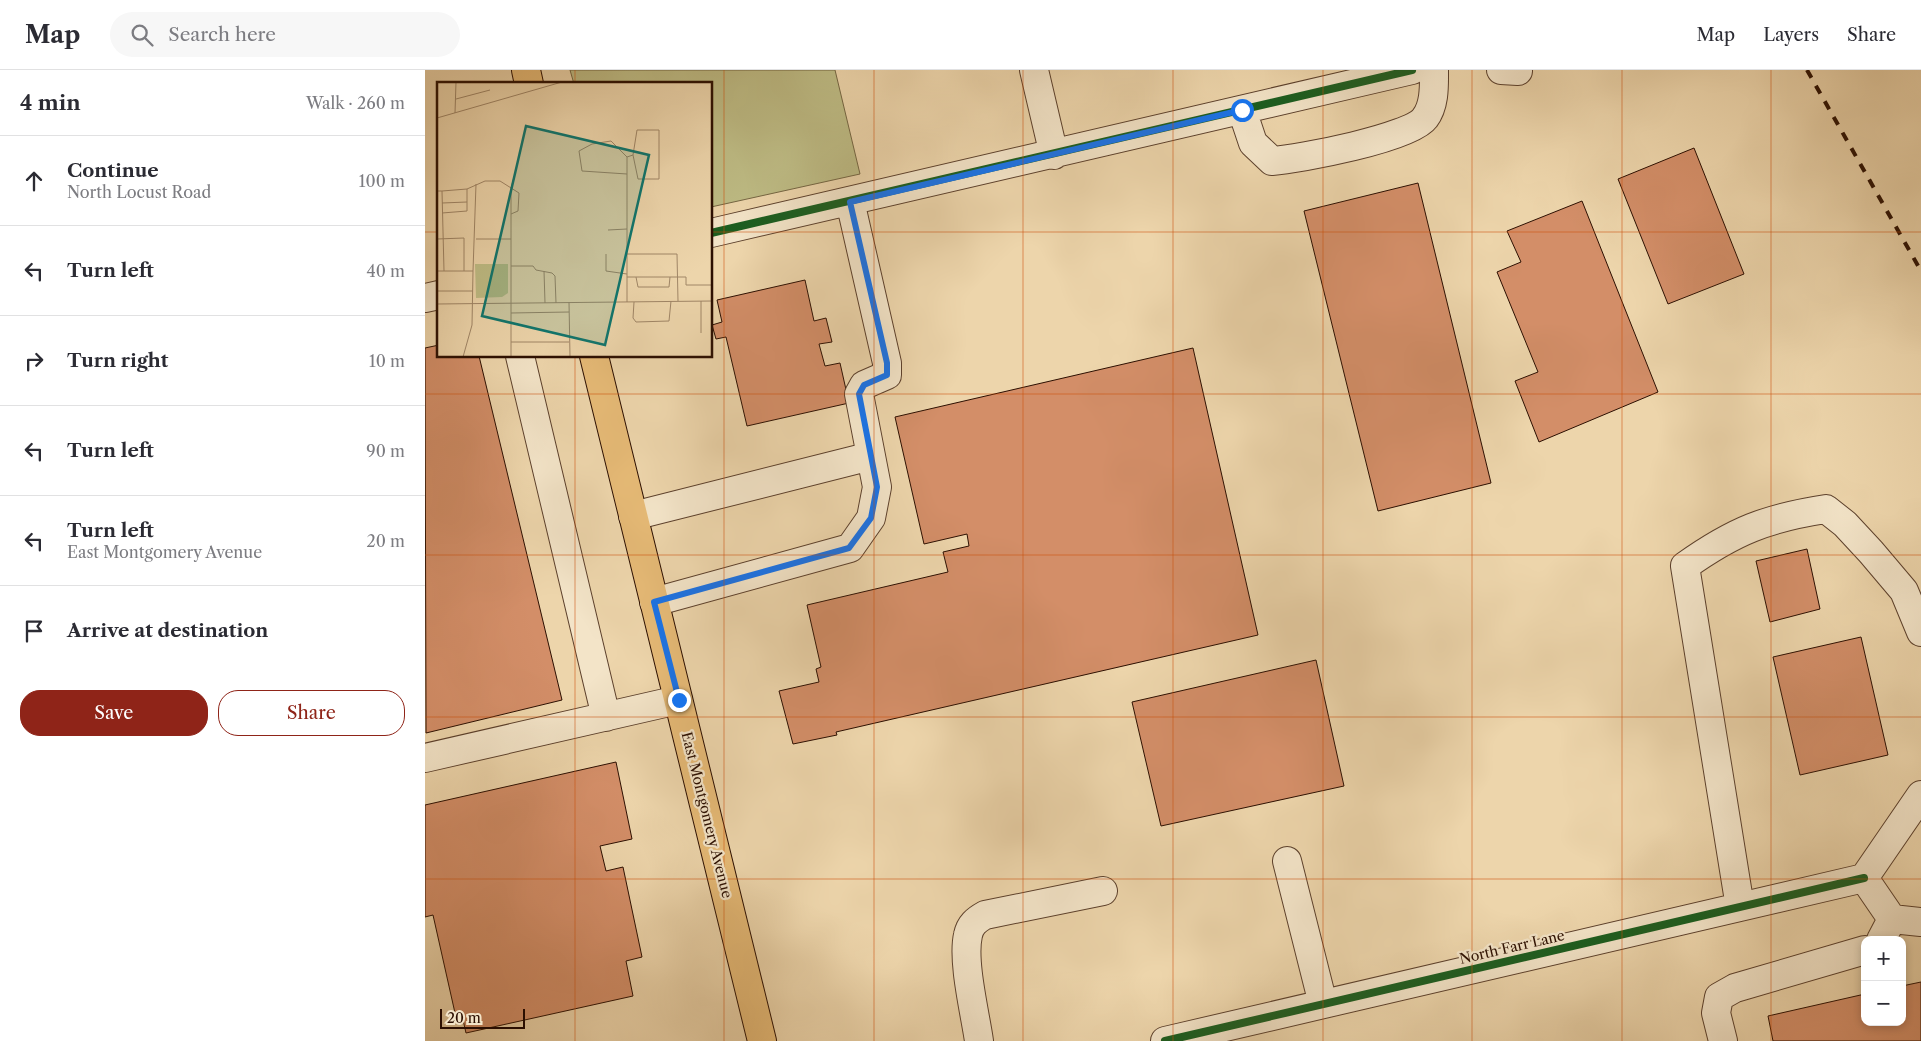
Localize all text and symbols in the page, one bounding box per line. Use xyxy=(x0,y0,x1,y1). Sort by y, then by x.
search box xyxy=(110,12,460,57)
text: Map xyxy=(25,20,80,49)
icon: search xyxy=(128,21,156,49)
text: Search here xyxy=(168,23,276,46)
text: Map xyxy=(1697,24,1735,46)
text: Layers xyxy=(1763,24,1819,46)
text: Share xyxy=(1847,24,1896,46)
inset map xyxy=(437,82,713,358)
text: 4 min xyxy=(20,90,81,115)
text: Walk · 260 m xyxy=(306,93,405,113)
route start xyxy=(1231,99,1254,122)
text: Continue xyxy=(67,159,159,182)
icon: ahead xyxy=(20,167,48,195)
text: 100 m xyxy=(359,171,405,191)
text: North Locust Road xyxy=(67,182,211,202)
icon: left xyxy=(20,257,48,285)
text: Turn left xyxy=(67,259,154,282)
text: 40 m xyxy=(366,261,405,281)
icon: right xyxy=(20,347,48,375)
text: Turn right xyxy=(67,349,168,372)
text: 10 m xyxy=(369,351,405,371)
icon: left xyxy=(20,437,48,465)
text: Turn left xyxy=(67,439,154,462)
text: 90 m xyxy=(366,441,405,461)
text: Turn left xyxy=(67,519,154,542)
icon: left xyxy=(20,527,48,555)
text: 20 m xyxy=(366,531,405,551)
text: East Montgomery Avenue xyxy=(67,542,262,562)
icon: arrive xyxy=(20,617,48,645)
text: Arrive at destination xyxy=(67,619,268,642)
route end xyxy=(668,689,691,712)
button: Save xyxy=(20,690,208,736)
button: Share xyxy=(218,690,405,736)
street label: East Montgomery Avenue xyxy=(678,730,736,900)
street label: North Farr Lane xyxy=(1458,926,1567,968)
map controls xyxy=(1861,936,1906,1026)
button: + xyxy=(1861,936,1906,981)
button: − xyxy=(1861,981,1906,1026)
scale bar xyxy=(440,1006,525,1029)
text: 20 m xyxy=(447,1009,481,1027)

